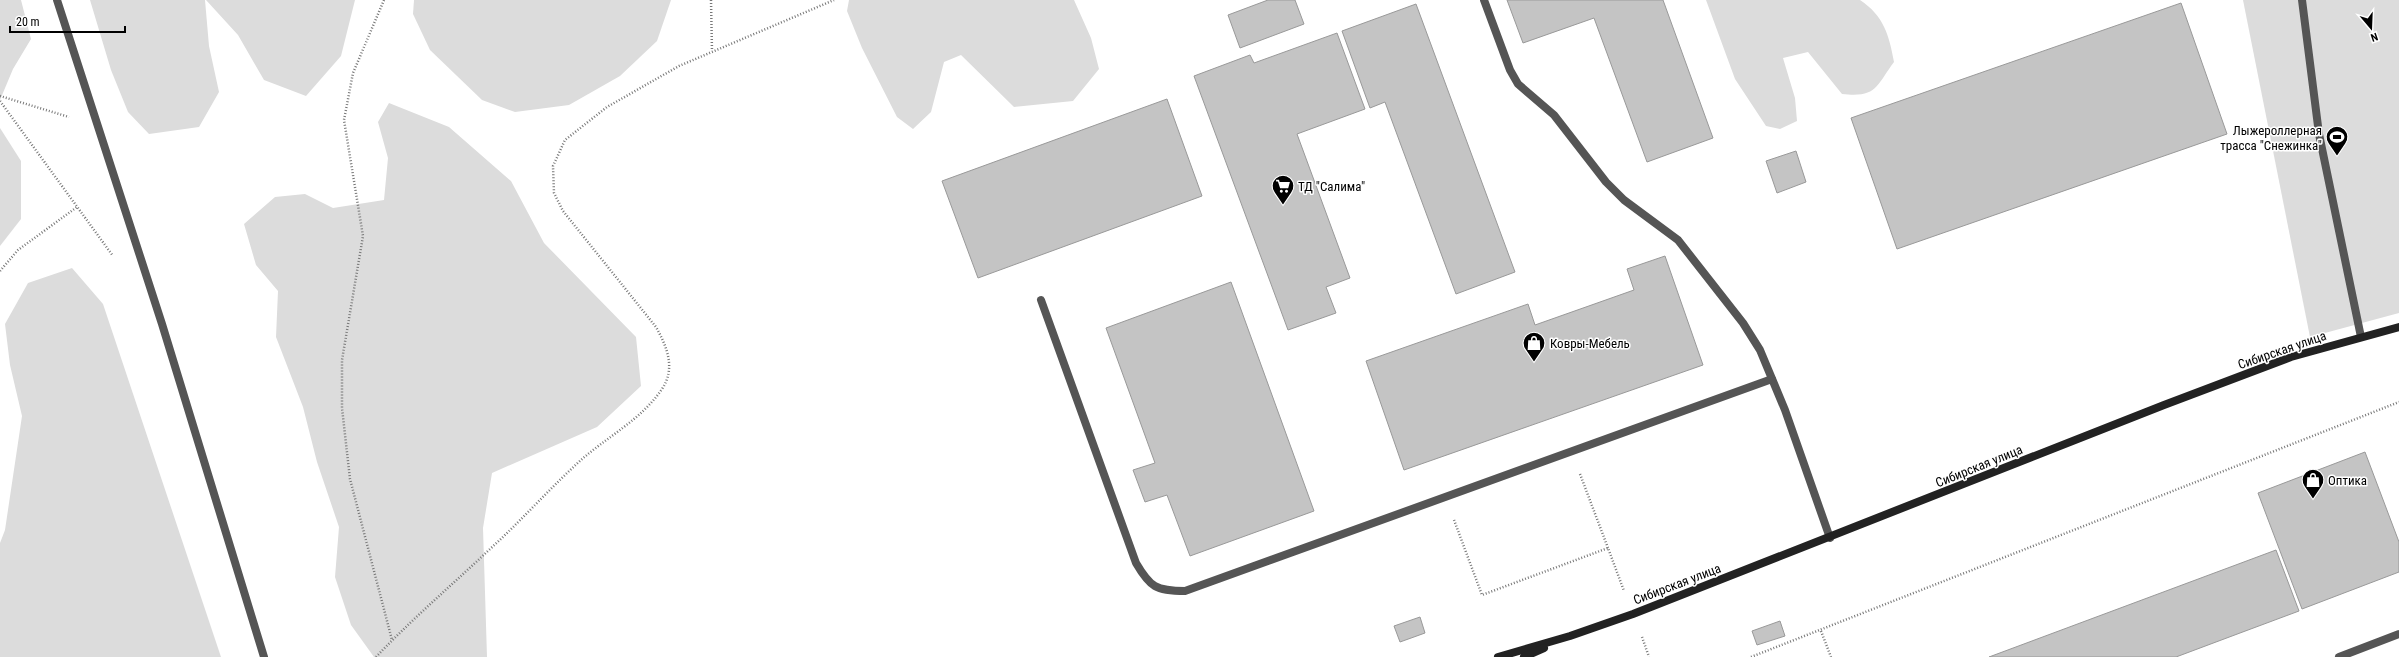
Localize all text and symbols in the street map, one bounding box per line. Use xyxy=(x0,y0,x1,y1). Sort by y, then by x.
scale bar xyxy=(10,8,125,34)
north arrow xyxy=(2351,8,2391,48)
text: 20 m xyxy=(16,15,40,29)
text: N xyxy=(2369,30,2379,44)
place label: Лыжероллерная трасса "Снежинка" xyxy=(2220,123,2322,153)
sports icon: Лыжероллерная трасса "Снежинка" xyxy=(2324,124,2350,157)
supermarket icon: ТД "Салима" xyxy=(1270,173,1296,206)
place label: ТД "Салима" xyxy=(1298,179,1365,194)
street label: Сибирская улица xyxy=(2236,328,2328,372)
shop icon: Ковры-Мебель xyxy=(1521,330,1547,363)
place label: Ковры-Мебель xyxy=(1550,336,1630,351)
street label: Сибирская улица xyxy=(1933,442,2025,490)
shop icon: Оптика xyxy=(2300,467,2326,500)
place label: Оптика xyxy=(2328,473,2367,488)
street label: Сибирская улица xyxy=(1631,560,1723,608)

